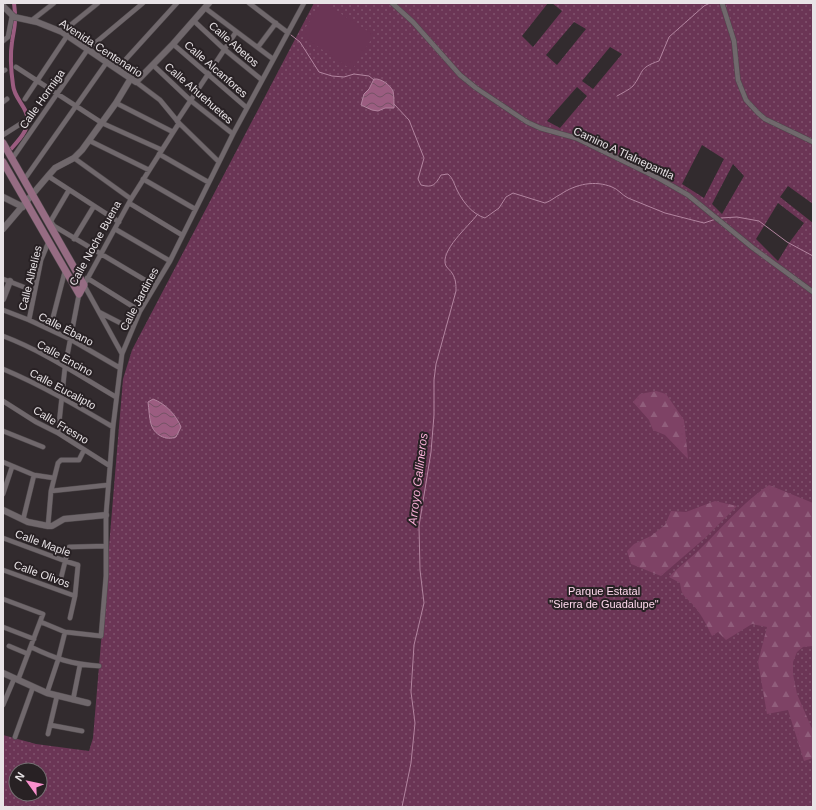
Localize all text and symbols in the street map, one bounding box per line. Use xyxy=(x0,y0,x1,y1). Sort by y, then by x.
street label: Avenida Centenario xyxy=(57,17,145,79)
street label: Calle Abetos xyxy=(207,19,262,69)
street label: Calle Alcanfores xyxy=(182,38,250,100)
street label: Calle Ahuehuetes xyxy=(163,60,236,126)
street label: Calle Hormiga xyxy=(17,66,67,131)
street label: Camino A Tlalnepantla xyxy=(572,124,677,182)
street label: Calle Noche Buena xyxy=(67,198,124,287)
street label: Calle Alhelíes xyxy=(16,244,44,312)
street label: Calle Jardines xyxy=(117,265,161,333)
street label: Calle Ébano xyxy=(37,310,95,348)
street label: Calle Encino xyxy=(35,338,95,378)
street label: Calle Eucalipto xyxy=(28,366,98,412)
street label: Calle Fresno xyxy=(31,404,91,446)
water label: Arroyo Gallineros xyxy=(405,432,431,527)
street label: Calle Maple xyxy=(14,527,72,559)
street label: Calle Olivos xyxy=(12,558,72,590)
park label: Parque Estatal "Sierra de Guadalupe" xyxy=(549,585,659,610)
north arrow xyxy=(8,762,48,802)
text: N xyxy=(12,770,27,783)

